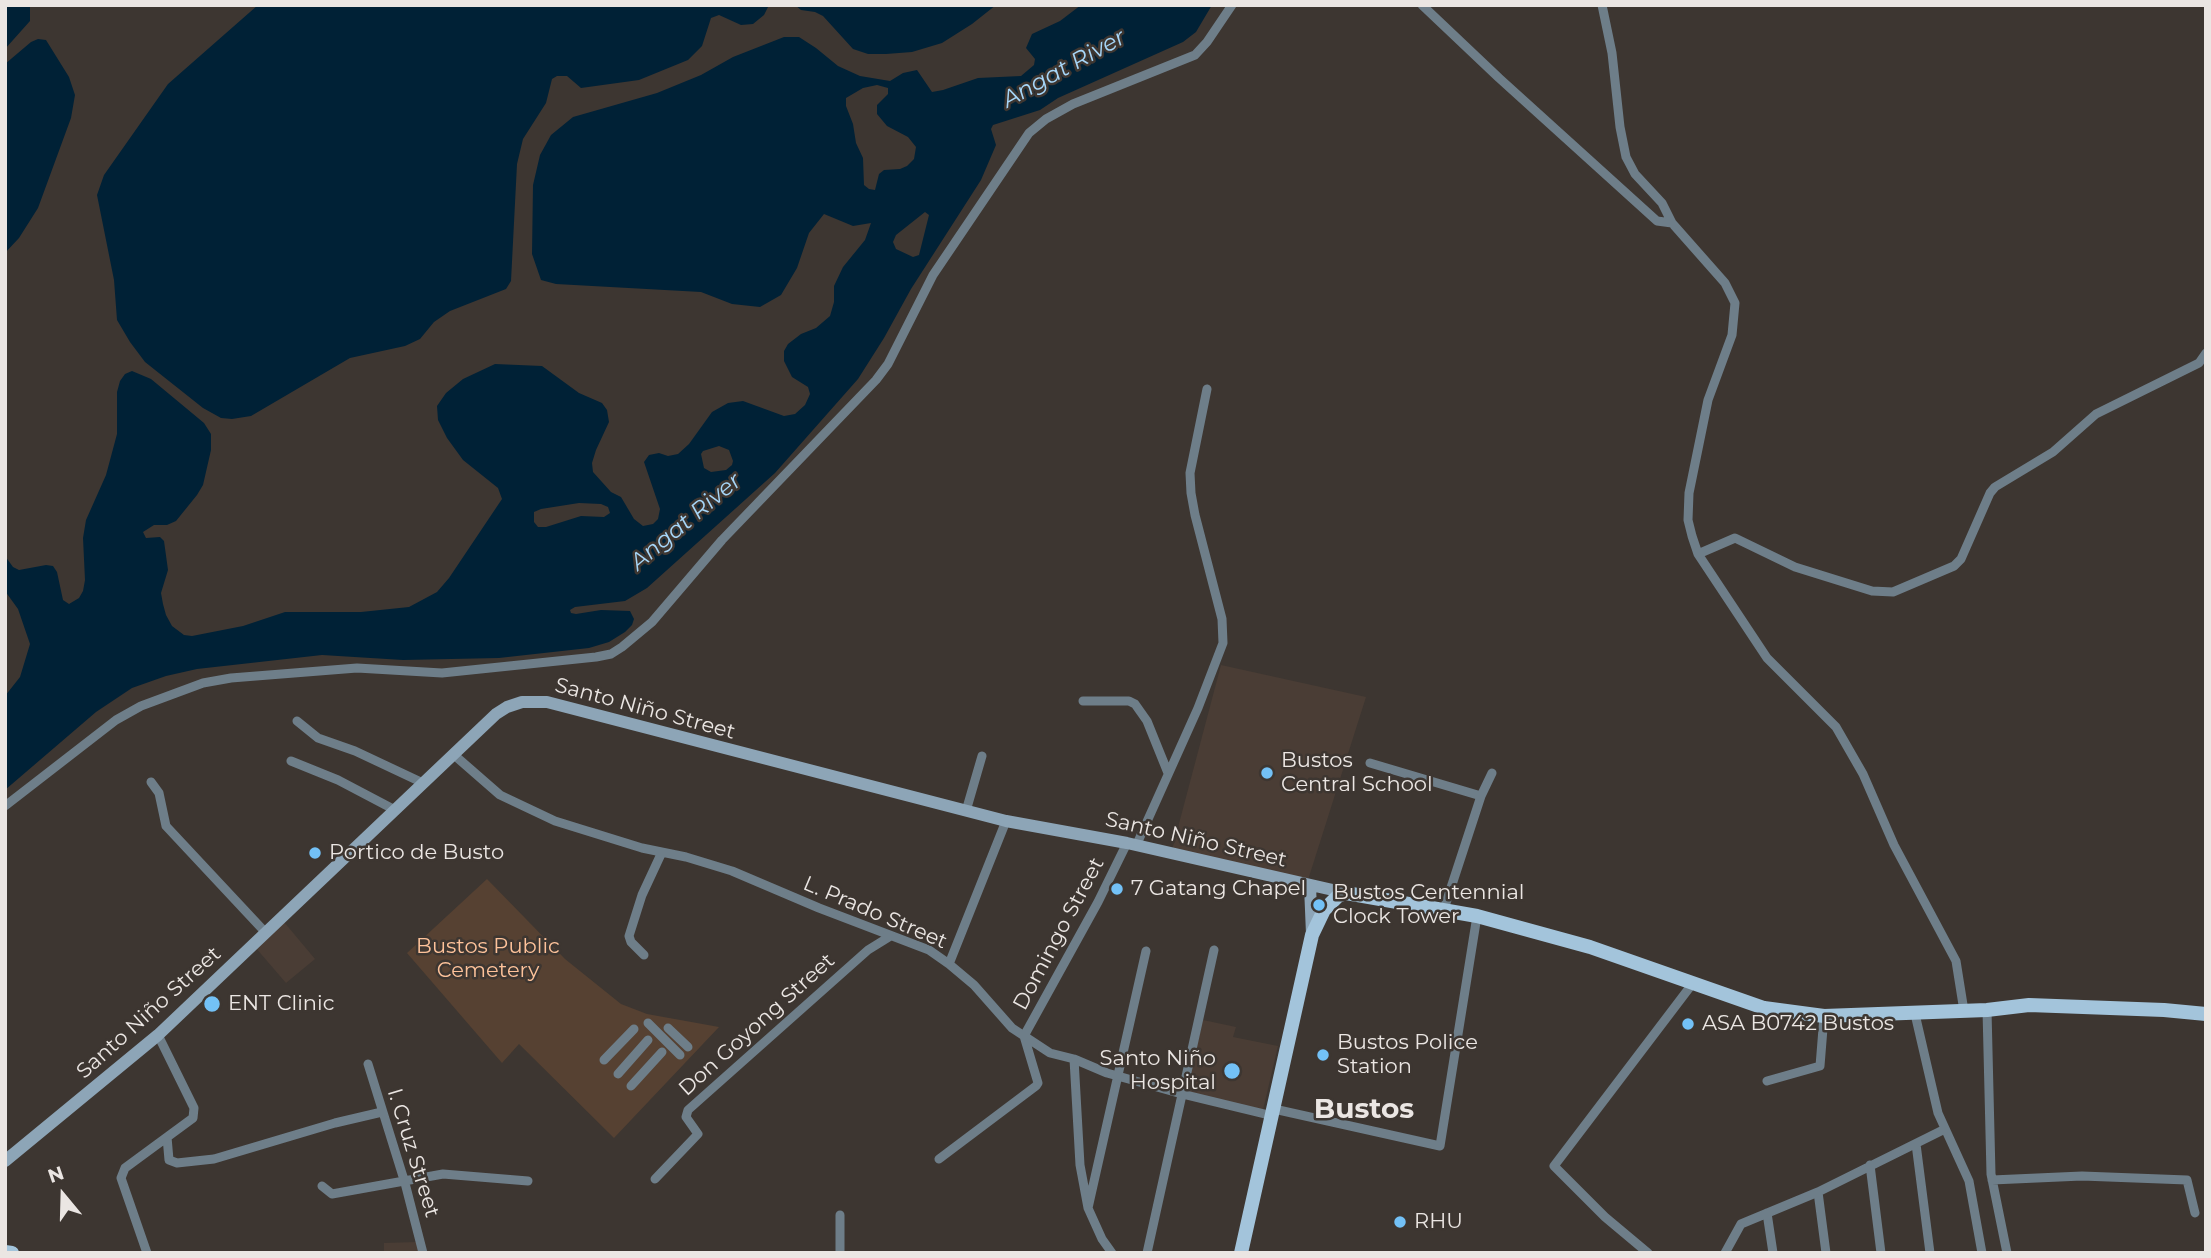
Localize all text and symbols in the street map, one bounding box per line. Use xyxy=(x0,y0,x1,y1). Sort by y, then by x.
water label: Angat River xyxy=(997,24,1131,114)
water label: Angat River xyxy=(625,467,747,577)
street label: Santo Niño Street xyxy=(552,673,738,745)
place label: Bustos Central School xyxy=(1281,748,1433,798)
marker: Bustos Central School xyxy=(1259,765,1275,781)
street label: Santo Niño Street xyxy=(1103,807,1289,873)
place label: Portico de Busto xyxy=(329,840,504,866)
marker: Portico de Busto xyxy=(307,845,323,861)
street label: Domingo Street xyxy=(1008,853,1110,1015)
street label: L. Prado Street xyxy=(799,871,951,955)
place label: 7 Gatang Chapel xyxy=(1131,876,1306,902)
place label: Bustos Centennial Clock Tower xyxy=(1333,880,1524,930)
marker: 7 Gatang Chapel xyxy=(1109,881,1125,897)
marker: Bustos Centennial Clock Tower xyxy=(1311,897,1327,913)
park label: Bustos Public Cemetery xyxy=(416,934,560,984)
street label: Santo Niño Street xyxy=(72,942,226,1084)
street label: Don Goyong Street xyxy=(674,948,840,1102)
place label: ENT Clinic xyxy=(228,991,335,1017)
marker: ENT Clinic xyxy=(202,994,222,1014)
place label: ASA B0742 Bustos xyxy=(1702,1011,1894,1037)
marker: ASA B0742 Bustos xyxy=(1680,1016,1696,1032)
place label: Bustos Police Station xyxy=(1337,1030,1478,1080)
place label: Santo Niño Hospital xyxy=(1100,1046,1216,1096)
marker: Bustos Police Station xyxy=(1315,1047,1331,1063)
marker: Santo Niño Hospital xyxy=(1222,1061,1242,1081)
street label: I. Cruz Street xyxy=(381,1086,445,1220)
district label: Bustos xyxy=(1314,1093,1414,1127)
north arrow xyxy=(28,1160,98,1230)
text: N xyxy=(45,1161,67,1188)
place label: RHU xyxy=(1414,1209,1463,1235)
marker: RHU xyxy=(1392,1214,1408,1230)

